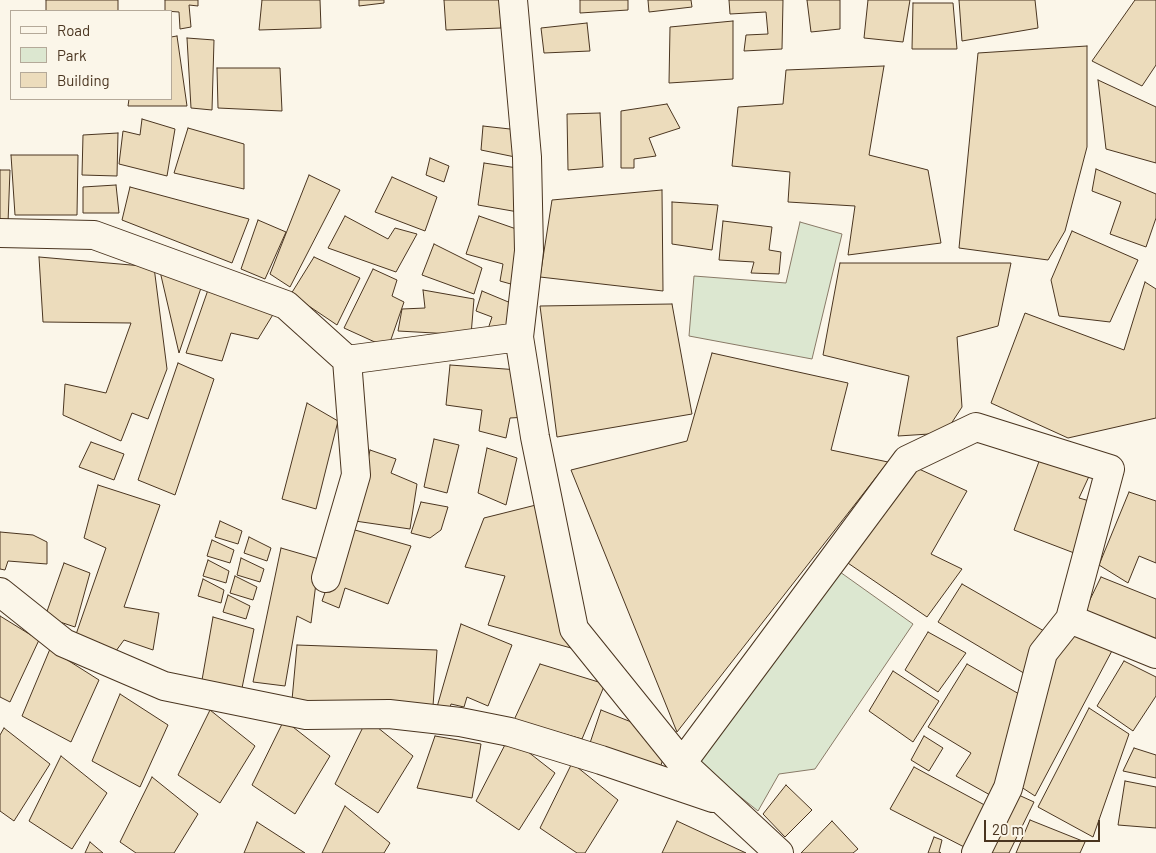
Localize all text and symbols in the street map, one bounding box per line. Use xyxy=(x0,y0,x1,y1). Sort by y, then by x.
legend xyxy=(10,10,172,100)
text: Road xyxy=(57,21,90,39)
text: Park xyxy=(57,46,86,64)
text: Building xyxy=(57,71,110,89)
scale bar xyxy=(986,810,1102,842)
text: 20 m xyxy=(992,820,1024,838)

